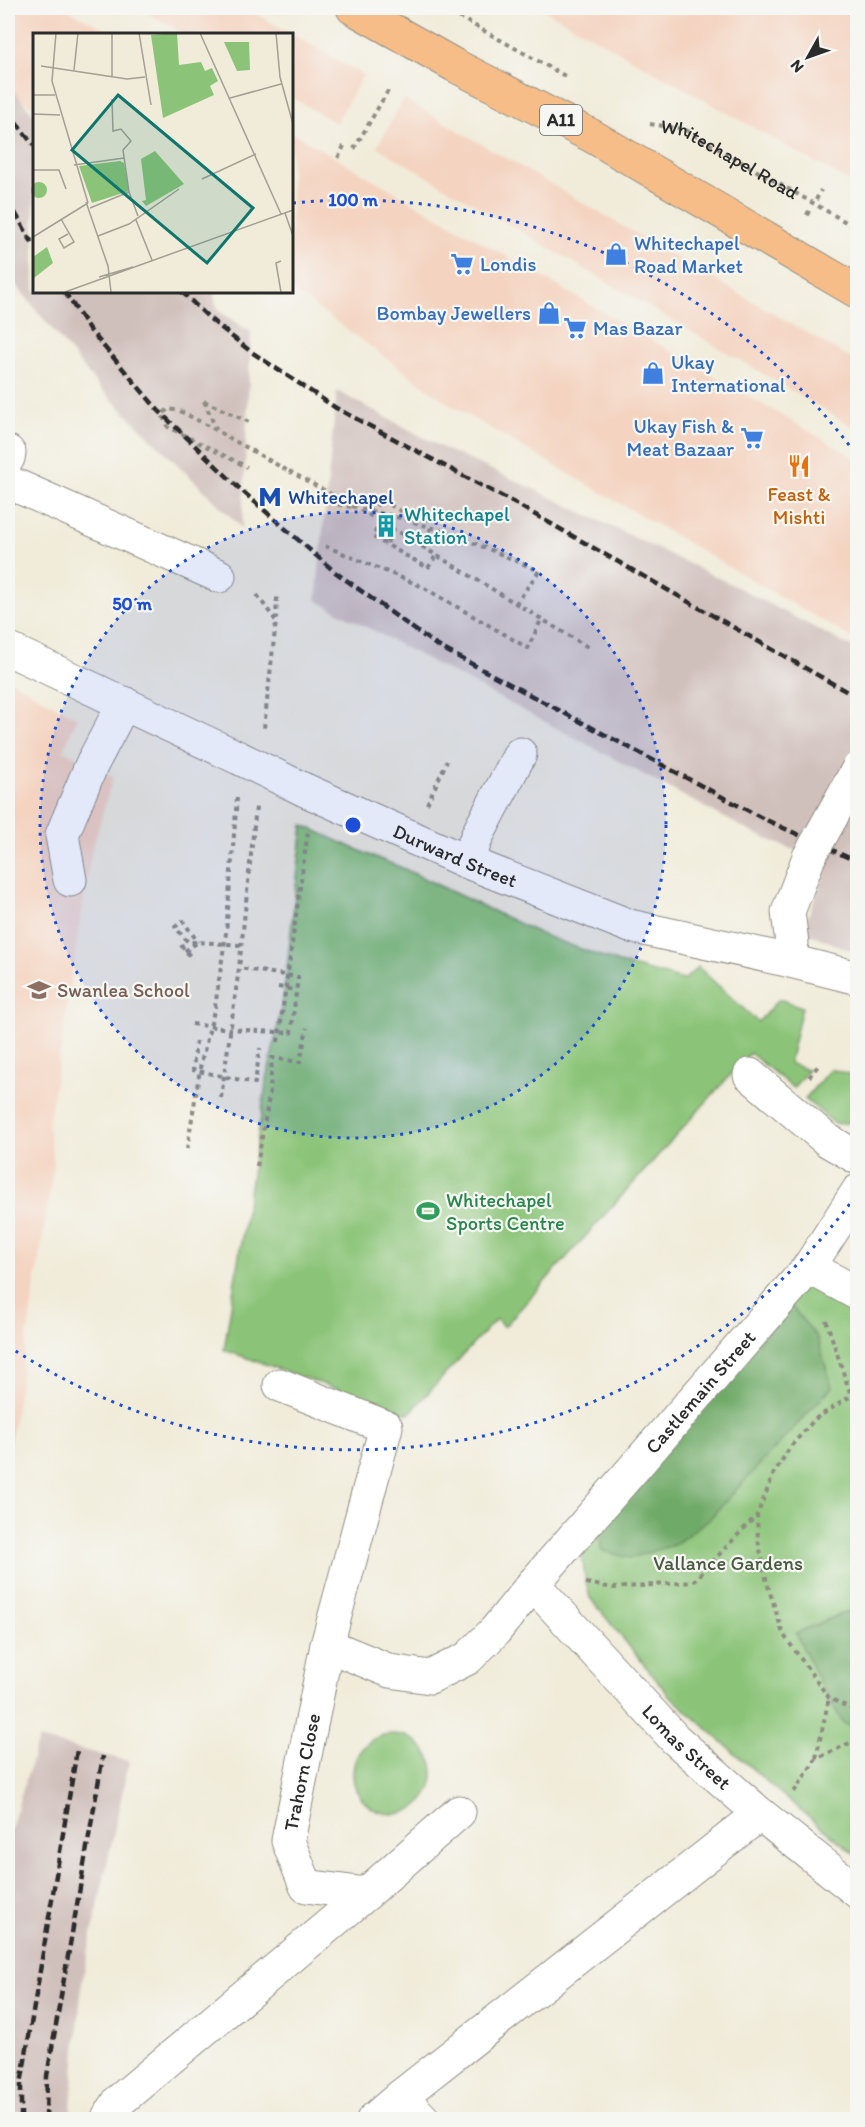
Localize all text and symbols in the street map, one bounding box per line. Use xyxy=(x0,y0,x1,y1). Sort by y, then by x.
north arrow xyxy=(778,27,838,87)
inset map xyxy=(33,33,292,292)
text: N xyxy=(786,56,808,77)
road number: A11 xyxy=(540,105,582,135)
street label: Whitechapel Road xyxy=(659,114,803,204)
text: 100 m xyxy=(328,189,379,211)
place label: Whitechapel Road Market xyxy=(634,231,743,278)
shop icon: Whitechapel Road Market xyxy=(603,241,629,267)
supermarket icon: Londis xyxy=(449,251,475,277)
place label: Londis xyxy=(480,252,536,276)
shop icon: Bombay Jewellers xyxy=(536,300,562,326)
place label: Bombay Jewellers xyxy=(377,301,531,325)
supermarket icon: Mas Bazar xyxy=(562,315,588,341)
place label: Mas Bazar xyxy=(593,316,682,340)
place label: Ukay International xyxy=(671,350,786,397)
shop icon: Ukay International xyxy=(640,360,666,386)
place label: Ukay Fish & Meat Bazaar xyxy=(627,414,734,461)
supermarket icon: Ukay Fish & Meat Bazaar xyxy=(739,425,765,451)
restaurant icon: Feast & Mishti xyxy=(786,453,812,479)
place label: Feast & Mishti xyxy=(768,482,830,529)
metro station icon: Whitechapel xyxy=(257,484,283,510)
place label: Whitechapel xyxy=(288,485,394,509)
place label: Whitechapel Station xyxy=(404,502,510,549)
building icon: Whitechapel Station xyxy=(373,513,399,539)
text: 50 m xyxy=(112,593,153,615)
centre of rings xyxy=(343,815,363,835)
street label: Durward Street xyxy=(389,819,521,893)
school or university icon: Swanlea School xyxy=(26,977,52,1003)
place label: Swanlea School xyxy=(57,978,190,1002)
place label: Whitechapel Sports Centre xyxy=(446,1188,565,1235)
sports icon: Whitechapel Sports Centre xyxy=(415,1198,441,1224)
street label: Castlemain Street xyxy=(640,1325,761,1459)
park label: Vallance Gardens xyxy=(653,1551,803,1575)
street label: Lomas Street xyxy=(637,1699,736,1795)
street label: Trahorn Close xyxy=(278,1711,325,1833)

